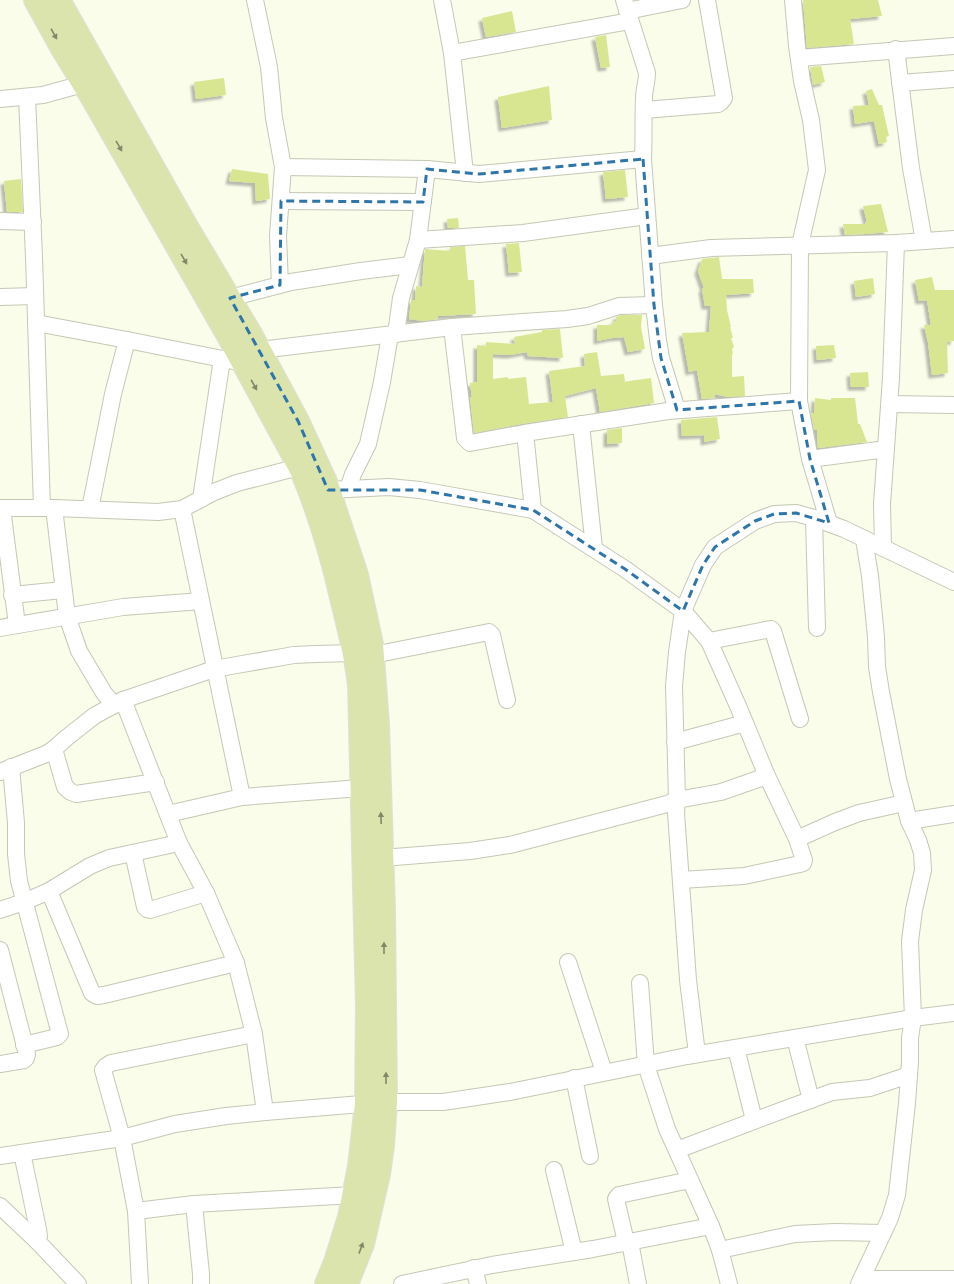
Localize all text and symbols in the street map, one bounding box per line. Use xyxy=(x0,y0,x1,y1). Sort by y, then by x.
one-way arrow xyxy=(50,28,57,40)
one-way arrow xyxy=(116,140,123,152)
one-way arrow xyxy=(180,253,187,265)
one-way arrow xyxy=(251,379,258,391)
one-way arrow xyxy=(377,812,384,824)
one-way arrow xyxy=(381,941,387,954)
one-way arrow xyxy=(382,1072,389,1084)
one-way arrow xyxy=(358,1241,364,1253)

